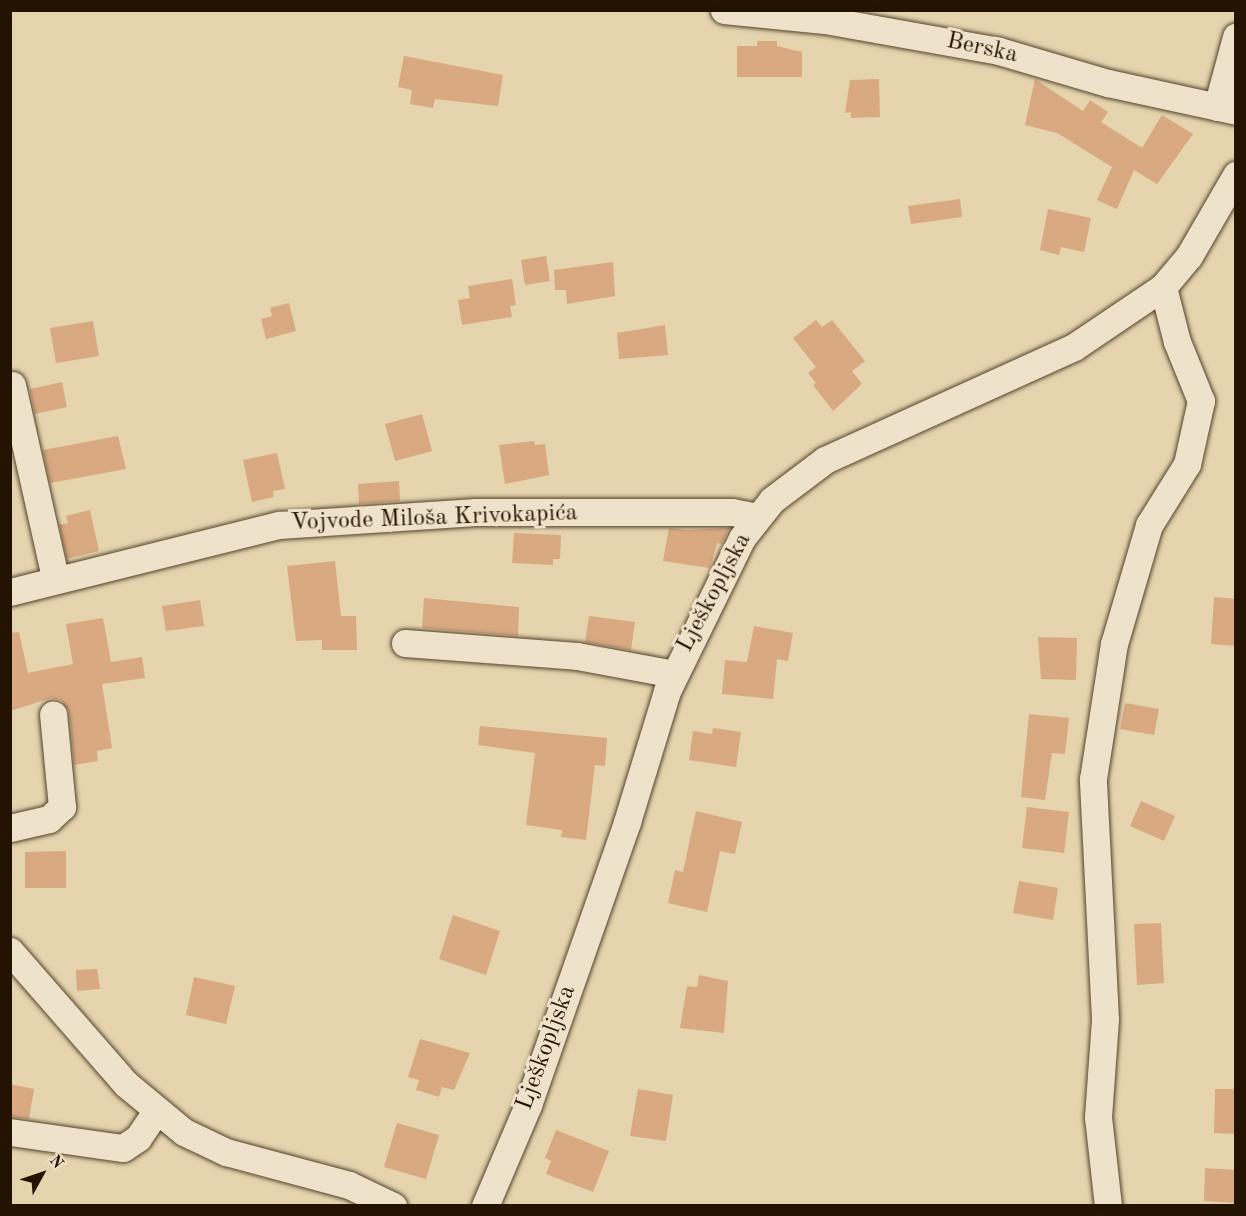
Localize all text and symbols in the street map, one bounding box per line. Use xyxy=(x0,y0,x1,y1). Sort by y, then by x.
street label: Berska xyxy=(944,27,1020,71)
street label: Vojvode Miloša Krivokapića xyxy=(290,500,578,538)
street label: Lješkopljska xyxy=(672,528,758,658)
street label: Lješkopljska xyxy=(511,982,583,1114)
north arrow xyxy=(12,1144,72,1204)
text: N xyxy=(46,1153,66,1172)

